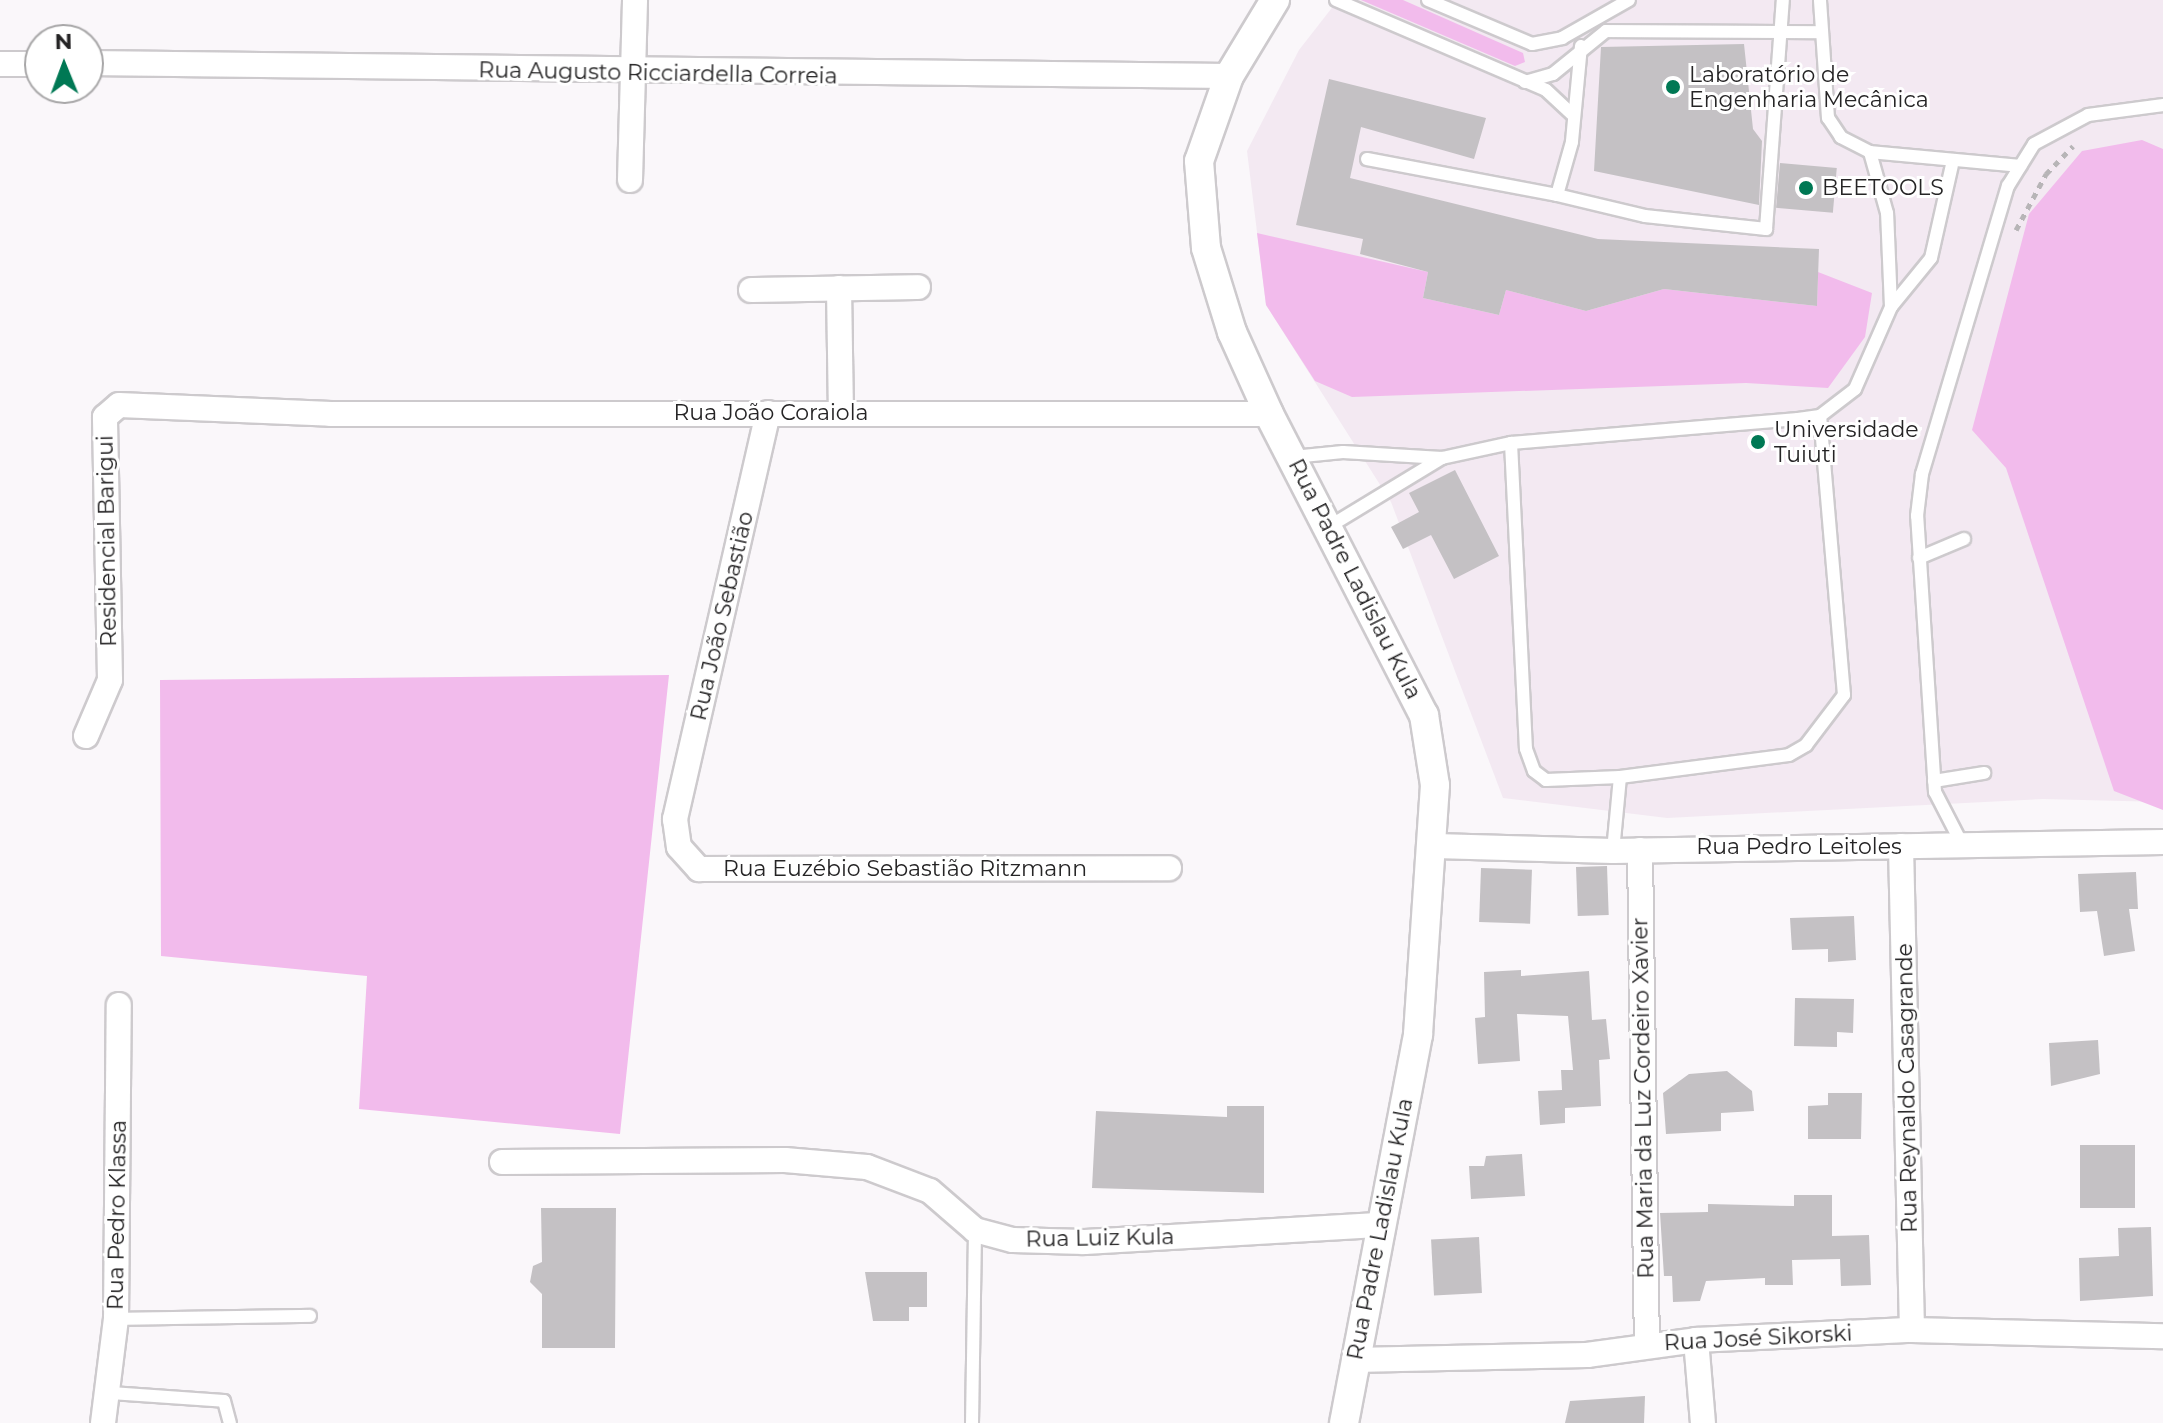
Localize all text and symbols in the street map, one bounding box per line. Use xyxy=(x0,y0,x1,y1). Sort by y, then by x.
north arrow xyxy=(24,24,104,104)
text: N xyxy=(54,28,73,55)
street label: Rua Augusto Ricciardella Correia xyxy=(478,57,838,89)
place label: Laboratório de Engenharia Mecânica xyxy=(1689,61,1929,112)
marker: Laboratório de Engenharia Mecânica xyxy=(1664,78,1682,96)
place label: BEETOOLS xyxy=(1822,175,1944,201)
marker: BEETOOLS xyxy=(1797,179,1815,197)
street label: Rua João Coraiola xyxy=(673,400,869,426)
place label: Universidade Tuiuti xyxy=(1774,416,1919,468)
marker: Universidade Tuiuti xyxy=(1749,433,1767,451)
street label: Residencial Barigui xyxy=(92,435,122,647)
street label: Rua Padre Ladislau Kula xyxy=(1283,454,1427,704)
street label: Rua João Sebastião xyxy=(685,509,759,723)
street label: Rua Pedro Leitoles xyxy=(1696,834,1902,860)
street label: Rua Euzébio Sebastião Ritzmann xyxy=(723,856,1087,882)
street label: Rua Maria da Luz Cordeiro Xavier xyxy=(1627,917,1659,1279)
street label: Rua Reynaldo Casagrande xyxy=(1891,943,1923,1233)
street label: Rua Padre Ladislau Kula xyxy=(1342,1096,1418,1362)
street label: Rua Pedro Klassa xyxy=(102,1120,132,1310)
street label: Rua Luiz Kula xyxy=(1025,1224,1175,1252)
street label: Rua José Sikorski xyxy=(1663,1320,1853,1356)

